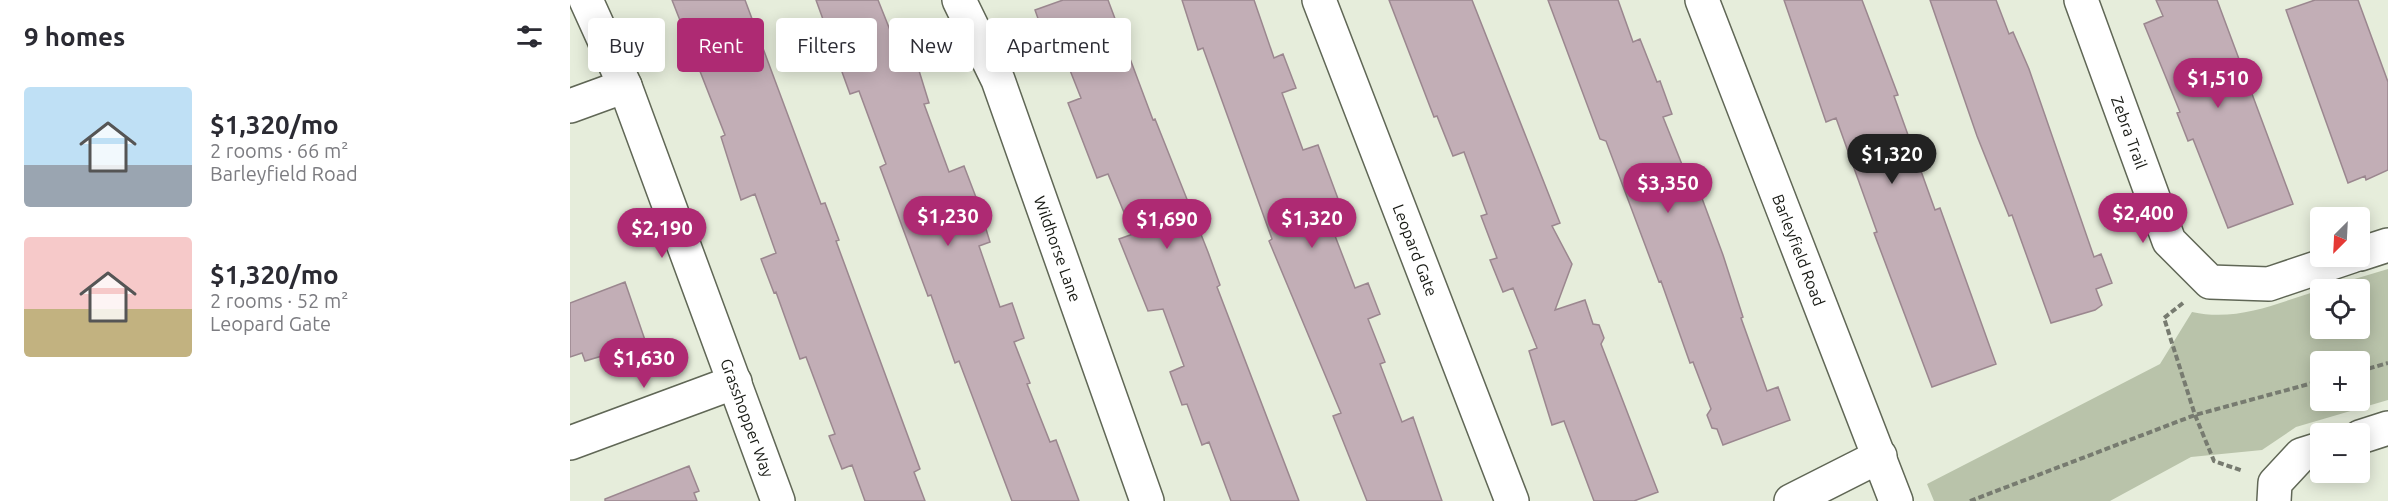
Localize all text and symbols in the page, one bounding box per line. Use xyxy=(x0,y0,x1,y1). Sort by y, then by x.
chip: Buy xyxy=(588,18,665,72)
chip: Rent xyxy=(677,18,764,72)
chip: Filters xyxy=(776,18,877,72)
chip: New xyxy=(889,18,974,72)
chip: Apartment xyxy=(986,18,1131,72)
icon: filters xyxy=(513,20,546,53)
text: 9 homes xyxy=(24,22,125,51)
pin: $1,510 xyxy=(2169,58,2267,109)
text: $1,510 xyxy=(2187,66,2249,89)
street label: Zebra Trail xyxy=(2108,94,2151,171)
text: $1,320/mo xyxy=(210,110,339,139)
icon: home xyxy=(72,111,144,183)
pin: $1,320 xyxy=(1843,134,1941,185)
text: 2 rooms · 66 m² xyxy=(210,139,348,162)
text: $1,320 xyxy=(1861,142,1923,165)
text: Barleyfield Road xyxy=(210,162,358,185)
pin: $3,350 xyxy=(1619,163,1717,214)
text: $3,350 xyxy=(1637,171,1699,194)
street label: Barleyfield Road xyxy=(1769,192,1829,308)
street label: Wildhorse Lane xyxy=(1031,193,1085,304)
pin: $2,400 xyxy=(2094,193,2192,244)
pin: $1,230 xyxy=(899,196,997,247)
pin: $1,320 xyxy=(1263,198,1361,249)
pin: $1,690 xyxy=(1118,199,1216,250)
text: $2,400 xyxy=(2112,201,2174,224)
street label: Leopard Gate xyxy=(1389,202,1441,299)
text: $1,230 xyxy=(917,204,979,227)
text: $1,320 xyxy=(1281,206,1343,229)
text: $1,690 xyxy=(1136,207,1198,230)
north arrow xyxy=(2310,207,2370,267)
map controls xyxy=(2310,207,2370,483)
pin: $2,190 xyxy=(613,208,711,259)
text: $2,190 xyxy=(631,216,693,239)
text: $1,320/mo xyxy=(210,260,339,289)
icon: home xyxy=(72,261,144,333)
button: locate xyxy=(2310,279,2370,339)
text: 2 rooms · 52 m² xyxy=(210,289,348,312)
text: Leopard Gate xyxy=(210,312,331,335)
pin: $1,630 xyxy=(595,338,693,389)
text: $1,630 xyxy=(613,346,675,369)
button: + xyxy=(2310,351,2370,411)
street label: Grasshopper Way xyxy=(717,356,777,480)
button: − xyxy=(2310,423,2370,483)

